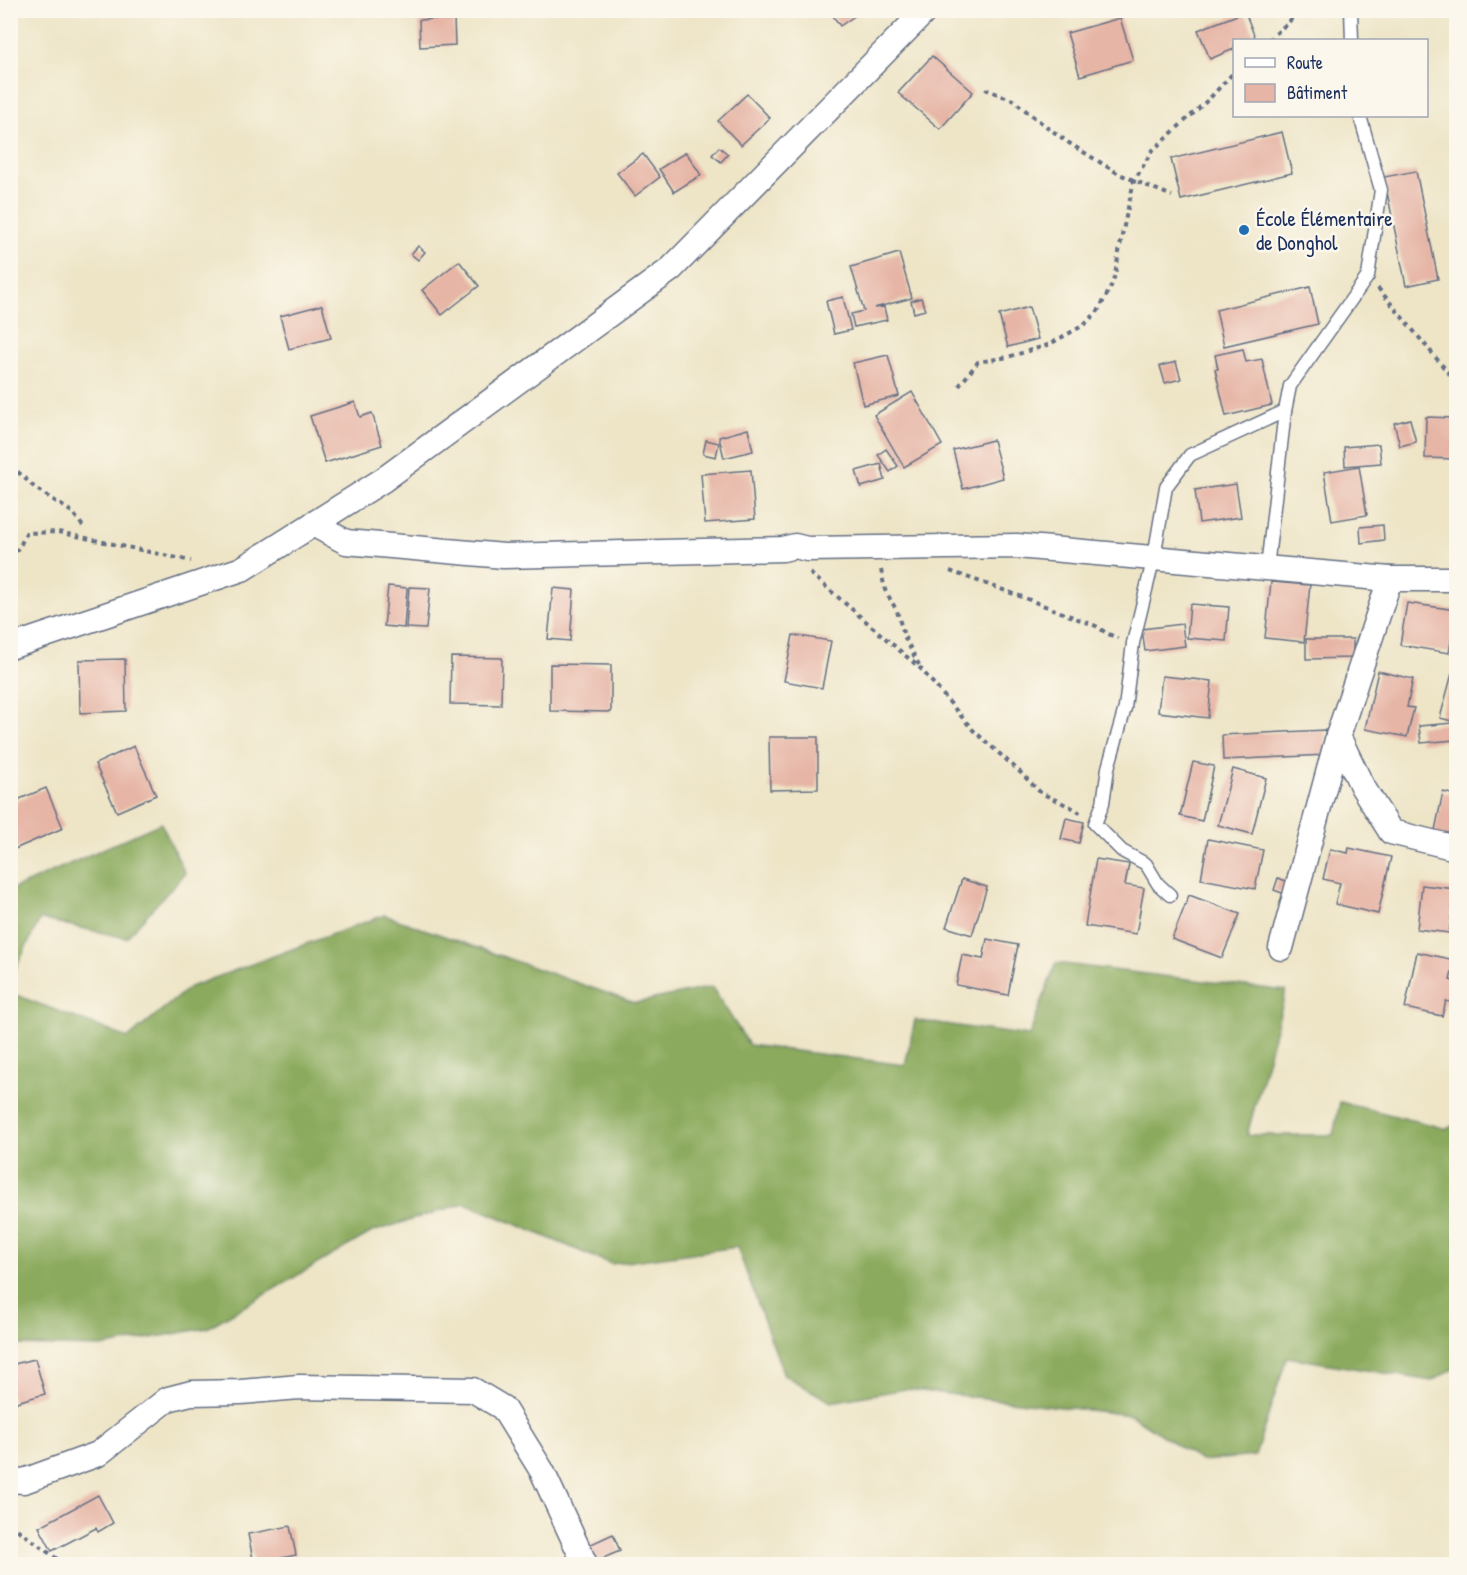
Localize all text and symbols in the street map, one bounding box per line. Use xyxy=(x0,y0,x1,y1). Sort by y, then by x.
legend xyxy=(1233,39,1428,117)
text: Route xyxy=(1287,50,1323,75)
text: Bâtiment xyxy=(1287,80,1348,105)
place label: École Élémentaire de Donghol xyxy=(1256,204,1393,257)
marker: École Élémentaire de Donghol xyxy=(1237,223,1251,237)

